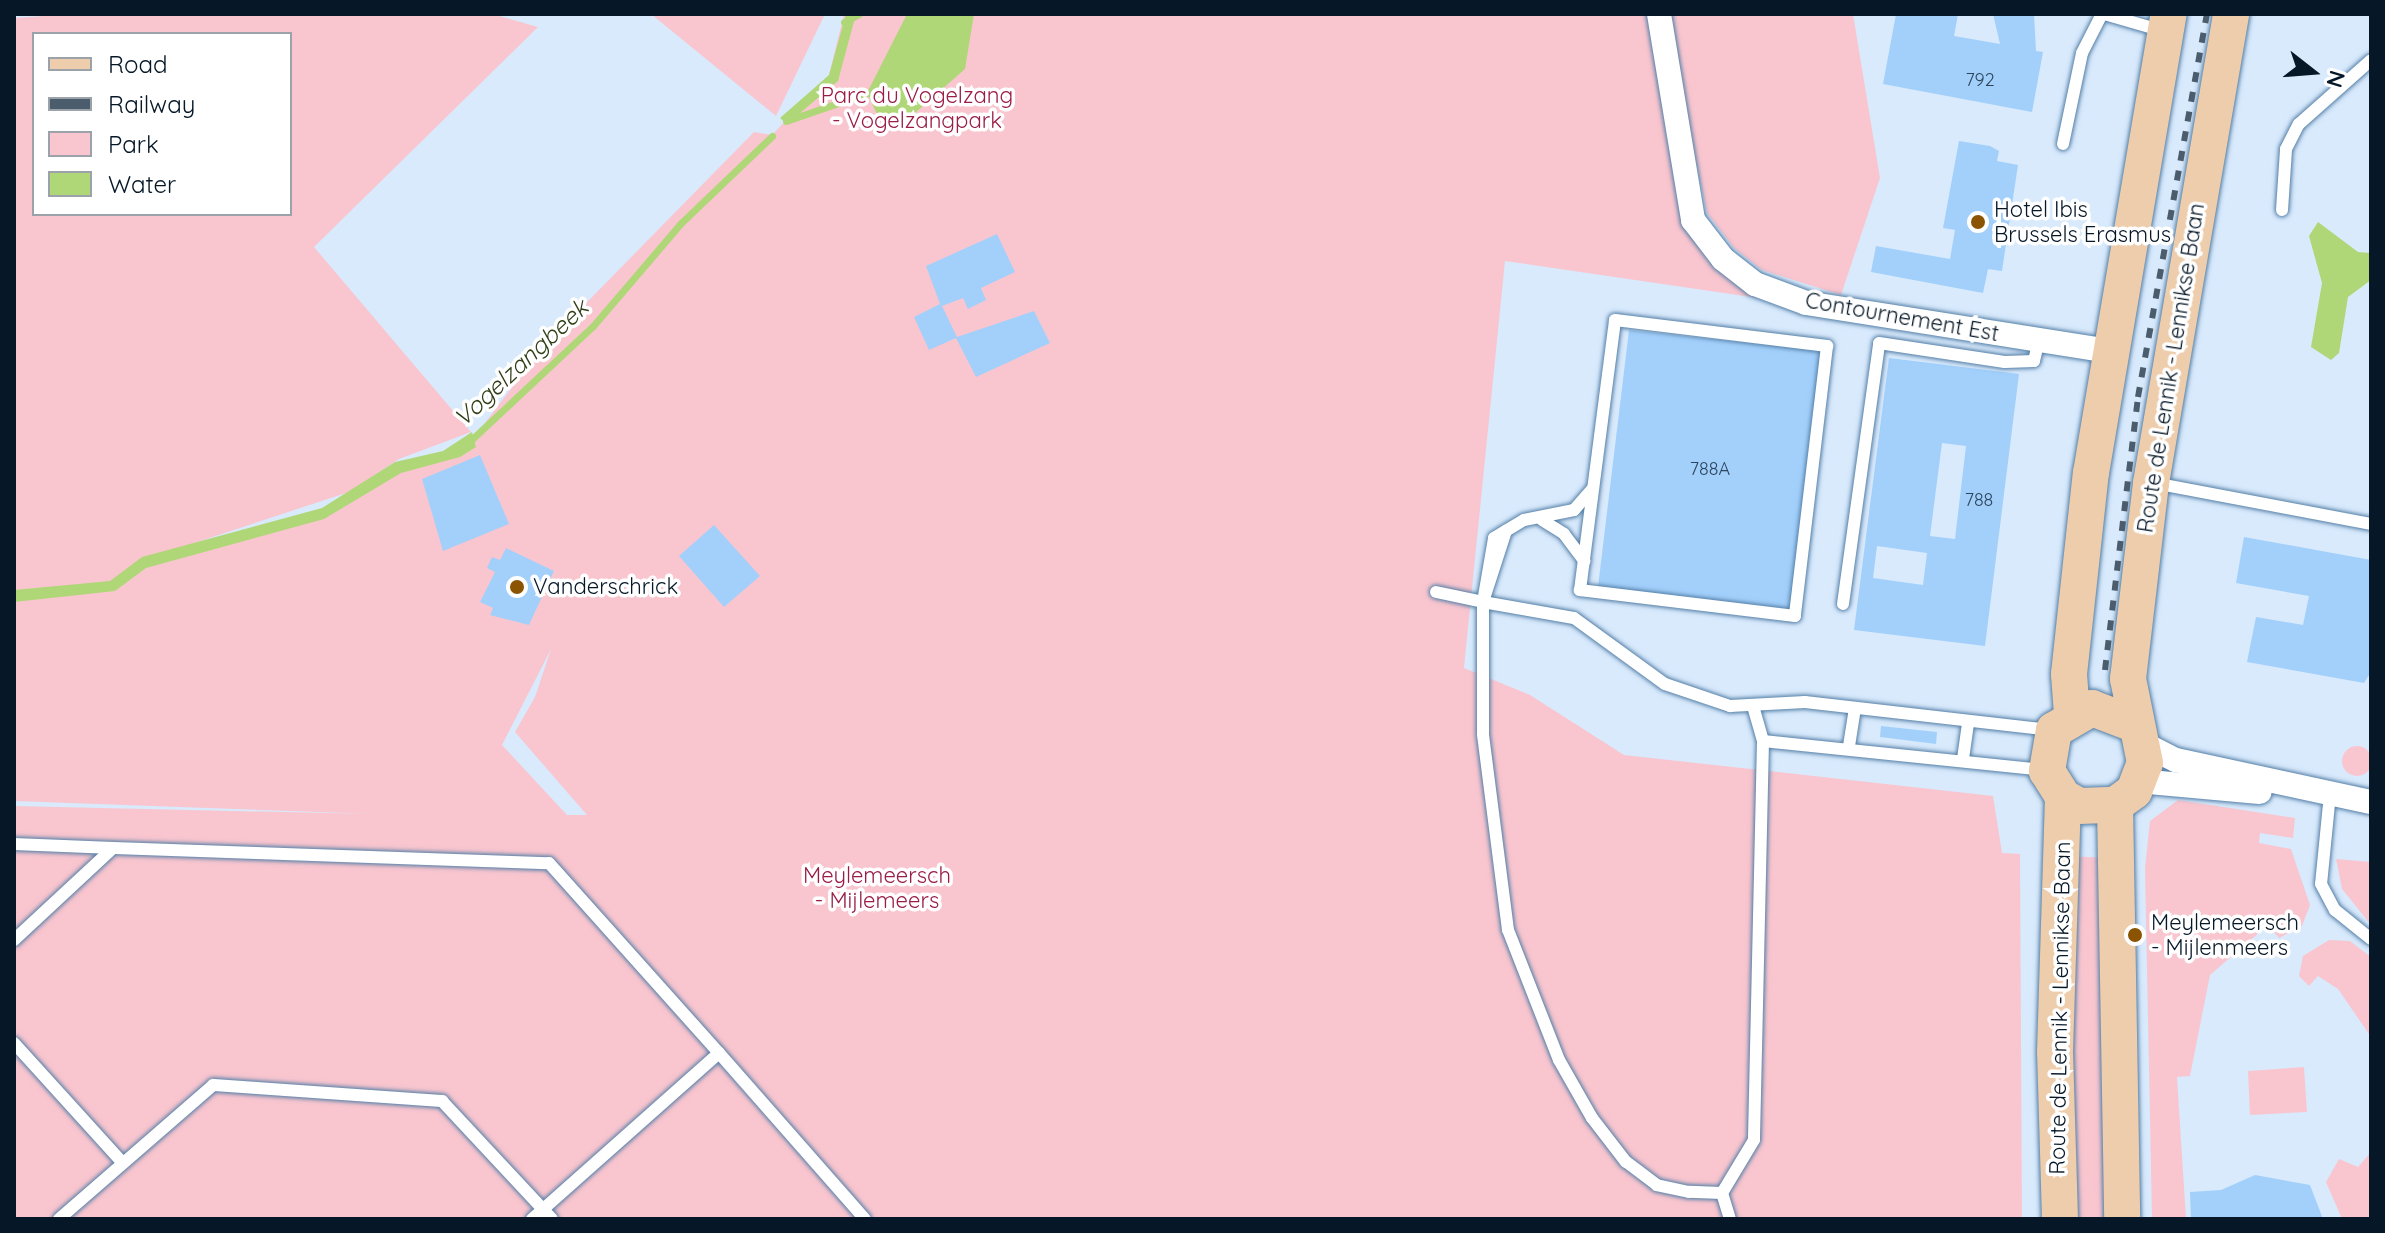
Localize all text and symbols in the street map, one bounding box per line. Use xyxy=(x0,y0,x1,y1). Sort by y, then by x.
legend xyxy=(32,32,292,216)
north arrow xyxy=(2273,32,2353,112)
text: Road xyxy=(108,49,168,79)
text: N xyxy=(2320,67,2352,91)
house number: 792 xyxy=(1965,69,1995,91)
park label: Parc du Vogelzang - Vogelzangpark xyxy=(821,82,1013,134)
text: Railway xyxy=(108,89,195,119)
text: Park xyxy=(108,129,159,159)
text: Water xyxy=(108,169,176,199)
place label: Hotel Ibis Brussels Erasmus xyxy=(1994,196,2171,248)
street label: Route de Lennik - Lennikse Baan xyxy=(2132,201,2210,535)
marker: Hotel Ibis Brussels Erasmus xyxy=(1969,213,1987,231)
street label: Contournement Est xyxy=(1803,287,2001,347)
water label: Vogelzangbeek xyxy=(448,294,594,432)
house number: 788A xyxy=(1690,458,1730,480)
house number: 788 xyxy=(1965,489,1993,511)
place label: Vanderschrick xyxy=(533,574,678,600)
marker: Vanderschrick xyxy=(508,578,526,596)
street label: Route de Lennik - Lennikse Baan xyxy=(2044,841,2076,1175)
park label: Meylemeersch - Mijlemeers xyxy=(803,862,951,914)
place label: Meylemeersch - Mijlenmeers xyxy=(2151,909,2299,960)
marker: Meylemeersch - Mijlenmeers xyxy=(2126,926,2144,944)

